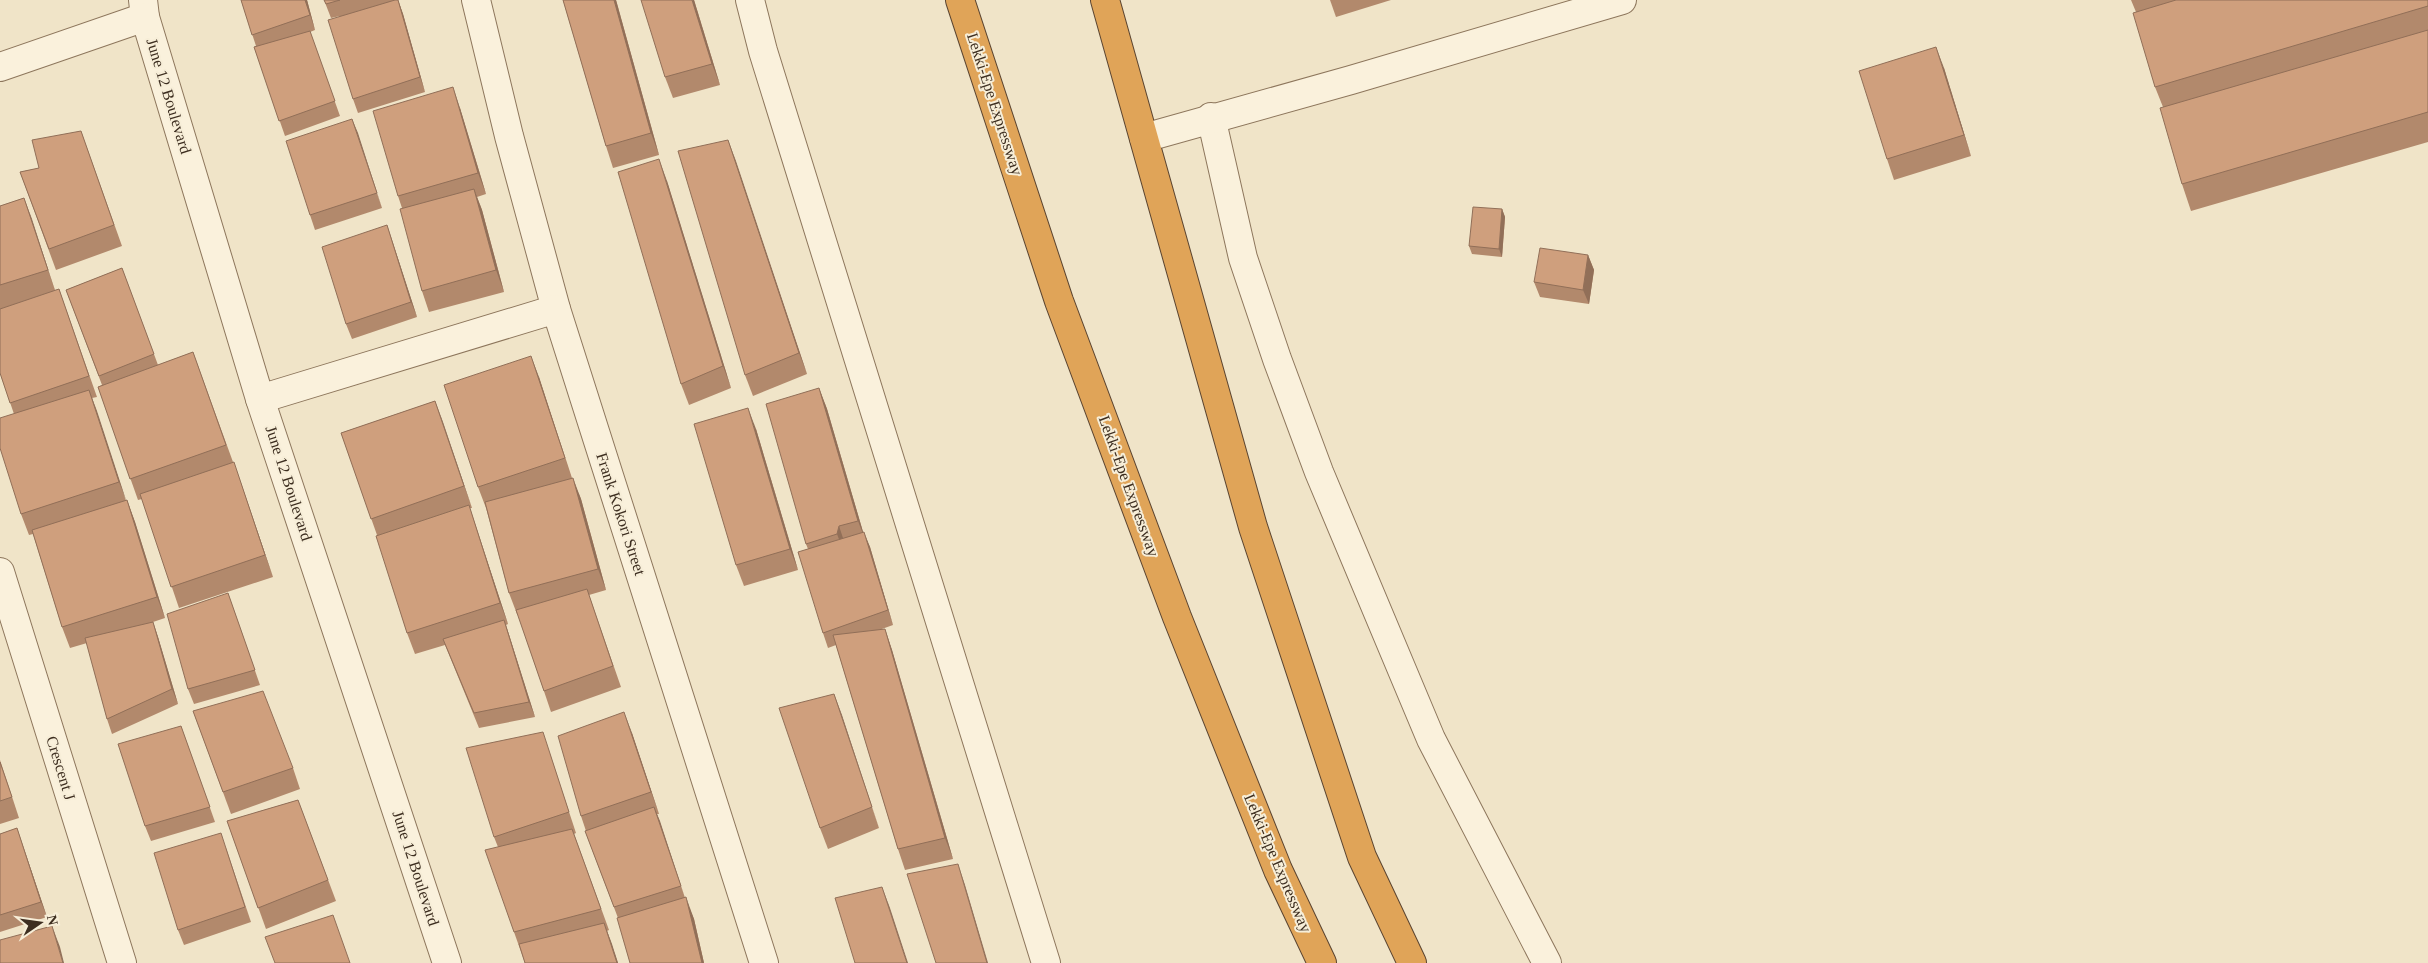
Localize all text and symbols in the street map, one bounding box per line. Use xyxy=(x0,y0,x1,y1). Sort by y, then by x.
street label: Lekki-Epe Expressway xyxy=(963,31,1026,178)
street label: June 12 Boulevard xyxy=(143,36,195,156)
street label: Lekki-Epe Expressway xyxy=(1095,413,1162,559)
street label: June 12 Boulevard xyxy=(262,423,316,543)
street label: Frank Kokori Street xyxy=(593,451,649,578)
street label: Crescent J xyxy=(43,734,79,802)
street label: Lekki-Epe Expressway xyxy=(1240,791,1315,935)
street label: June 12 Boulevard xyxy=(389,808,443,928)
north arrow xyxy=(15,898,65,948)
text: N xyxy=(44,914,61,927)

